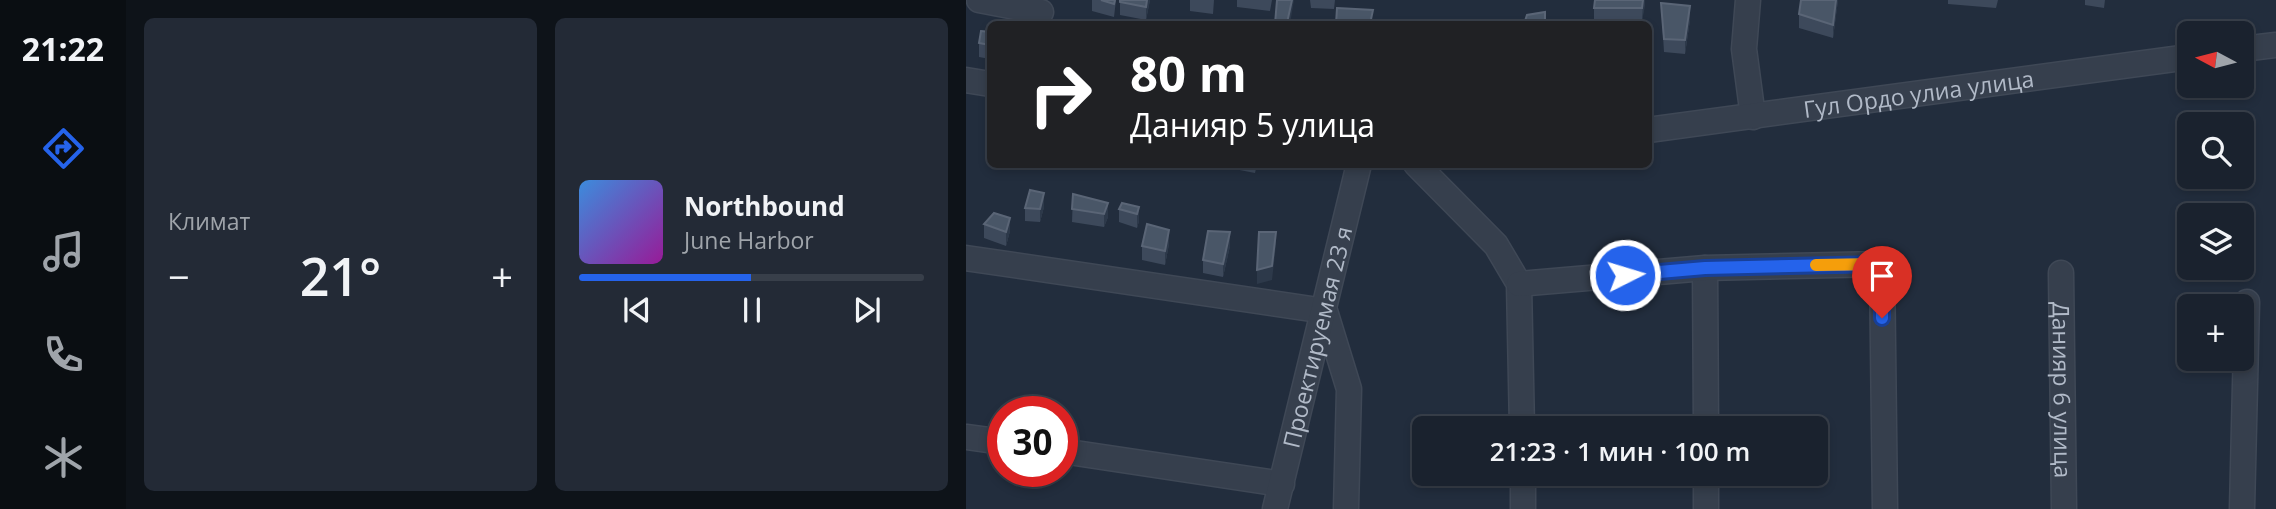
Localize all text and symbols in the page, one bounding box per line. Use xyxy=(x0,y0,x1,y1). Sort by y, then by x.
north arrow xyxy=(2177,21,2254,98)
map controls xyxy=(2177,21,2254,371)
text: 21:22 xyxy=(22,27,104,70)
text: 80 m xyxy=(1130,40,1247,106)
icon: right xyxy=(1015,49,1106,140)
street label: Гул Ордо улиа улица xyxy=(1801,62,2036,125)
text: Данияр 5 улица xyxy=(1130,103,1375,146)
button: search xyxy=(2177,112,2254,189)
icon: directions xyxy=(39,124,88,173)
text: Northbound xyxy=(684,188,845,224)
button: layers xyxy=(2177,203,2254,280)
text: Климат xyxy=(168,205,250,237)
street label: Проектируемая 23 я xyxy=(1274,223,1359,451)
text: June Harbor xyxy=(684,224,814,256)
icon: music xyxy=(39,227,88,276)
position arrow xyxy=(1588,238,1662,312)
text: 21° xyxy=(300,240,381,311)
pin xyxy=(1852,246,1912,318)
text: − xyxy=(168,250,190,302)
text: + xyxy=(491,250,513,302)
icon: arrive xyxy=(1863,257,1901,295)
icon: previous xyxy=(618,291,656,329)
icon: pause xyxy=(733,291,771,329)
icon: next xyxy=(848,291,886,329)
button: + xyxy=(2177,294,2254,371)
street label: Данияр 6 улица xyxy=(2045,302,2080,478)
icon: phone xyxy=(39,330,88,379)
speed limit sign: 30 xyxy=(987,396,1078,487)
icon: climate xyxy=(39,433,88,482)
text: 21:23 · 1 мин · 100 m xyxy=(1490,433,1750,469)

